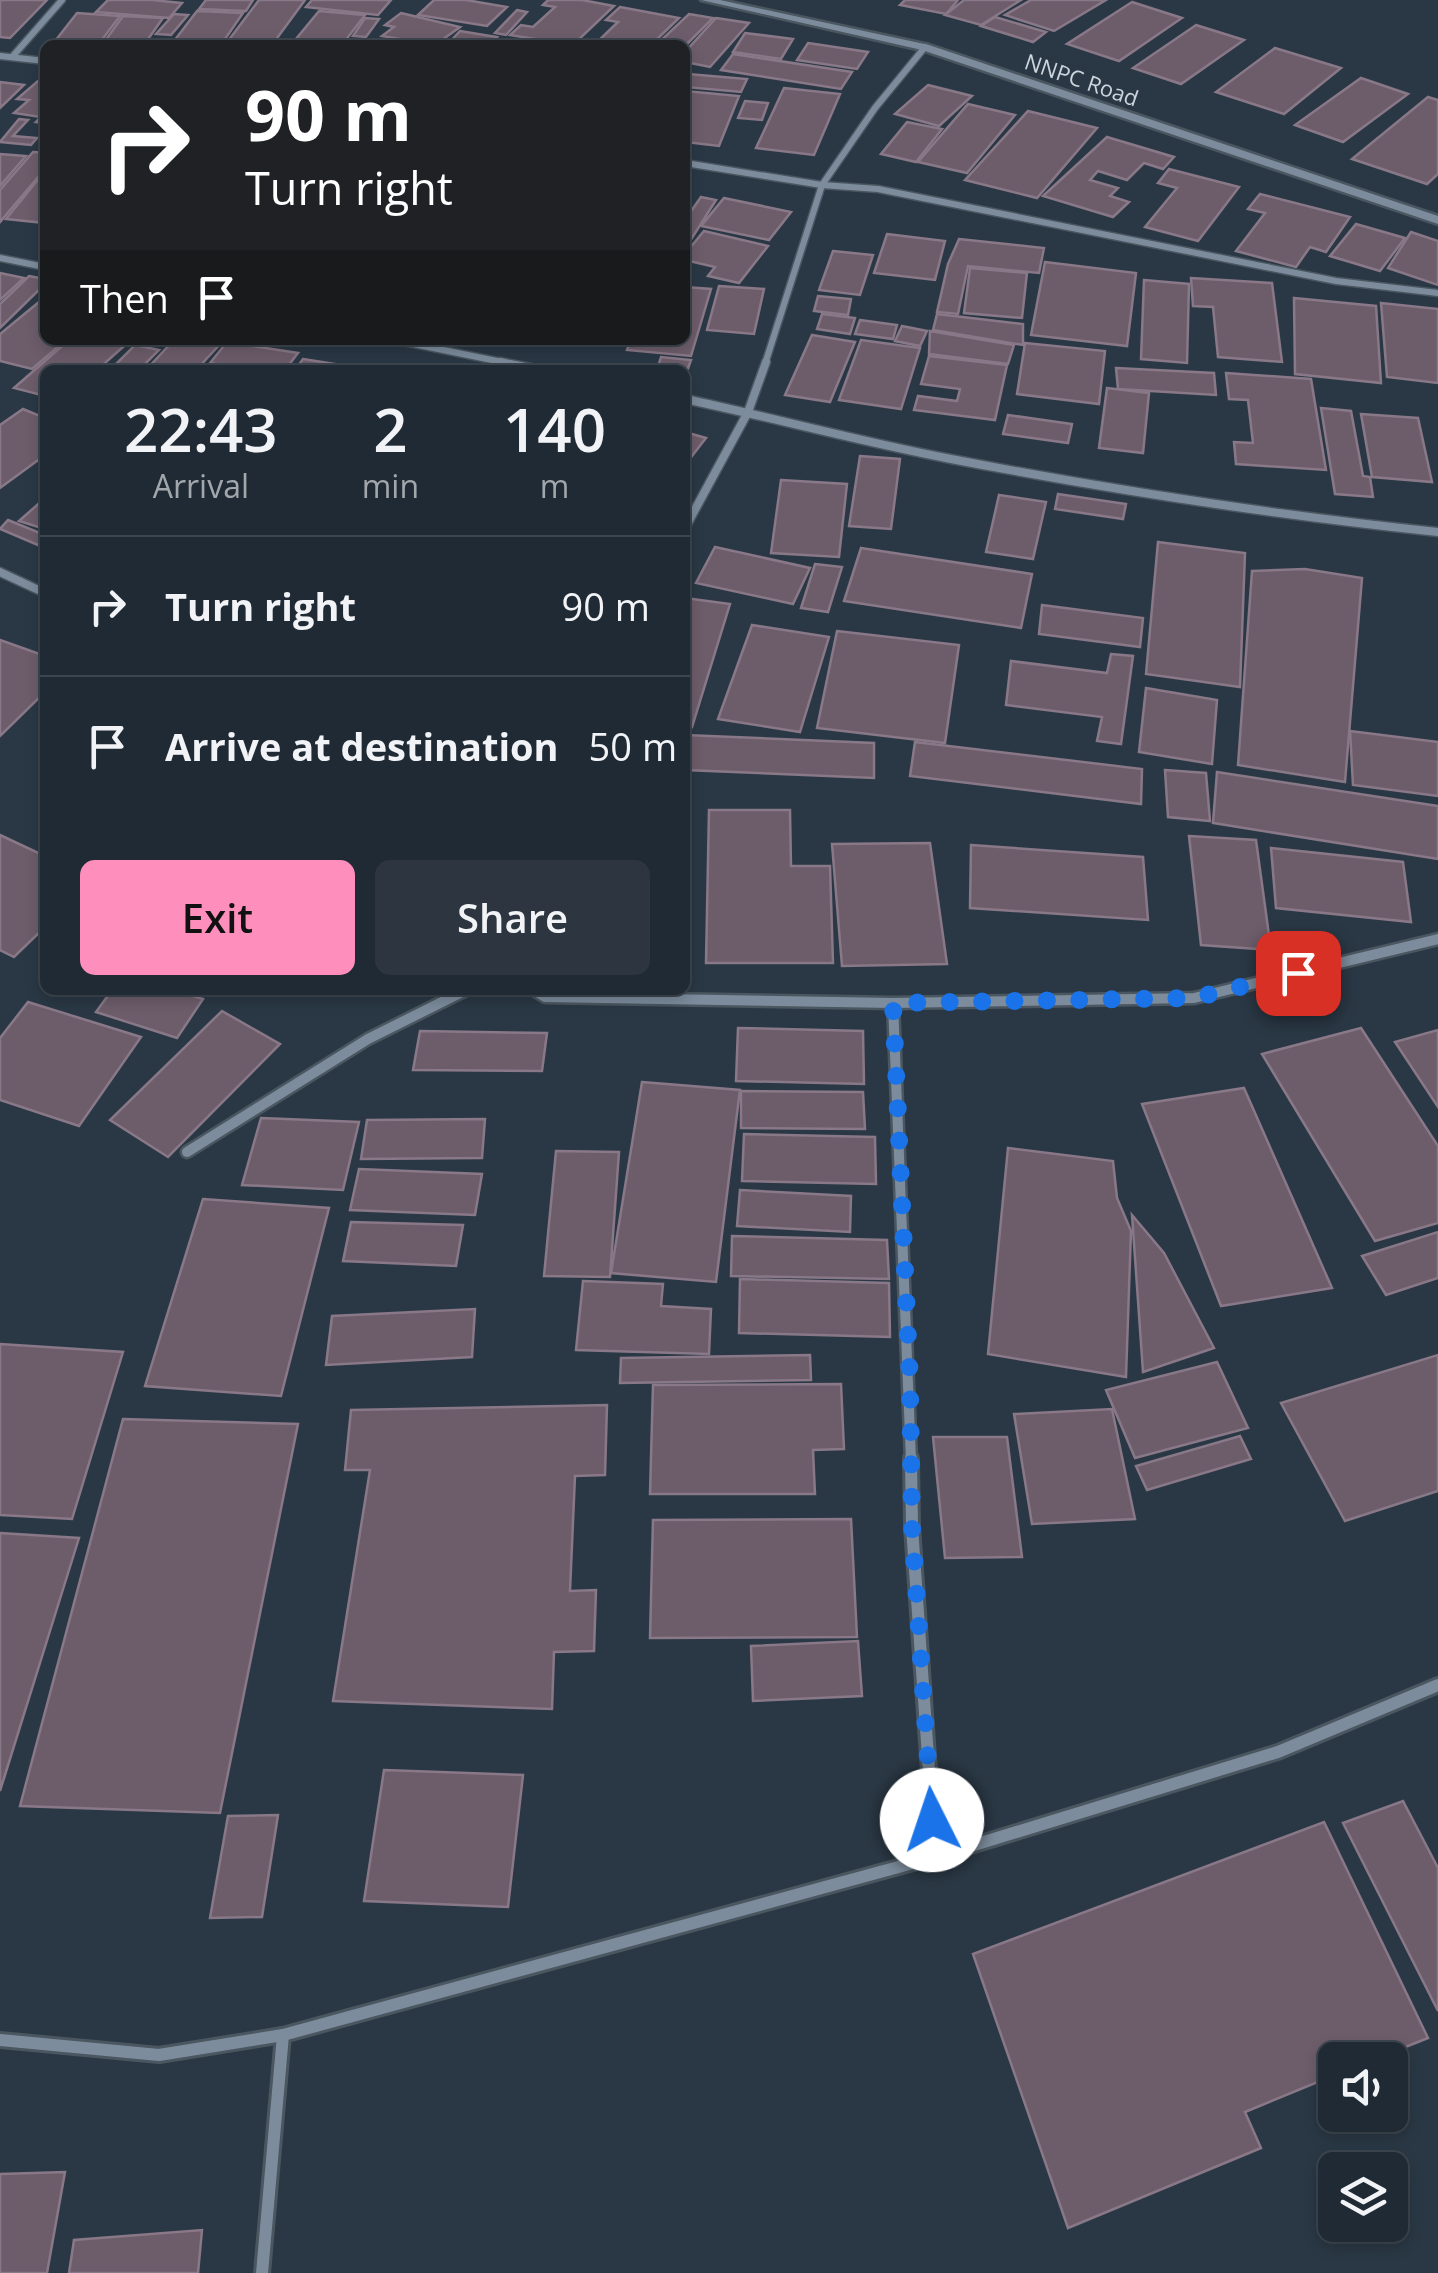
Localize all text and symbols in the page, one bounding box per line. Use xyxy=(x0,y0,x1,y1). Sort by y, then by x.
street label: NNPC Road xyxy=(1021,46,1143,112)
text: 90 m xyxy=(245,66,412,162)
icon: right xyxy=(80,80,210,210)
text: Turn right xyxy=(245,157,453,218)
icon: arrive xyxy=(189,270,244,325)
text: Then xyxy=(80,272,169,324)
text: 22:43 xyxy=(124,388,278,470)
text: 2 xyxy=(373,388,408,470)
text: 140 xyxy=(503,388,606,470)
text: Arrival xyxy=(153,464,249,507)
text: min xyxy=(362,464,419,507)
text: m xyxy=(540,464,569,507)
icon: right xyxy=(80,579,135,634)
text: Turn right xyxy=(165,580,356,632)
text: 90 m xyxy=(561,580,650,632)
icon: arrive xyxy=(80,719,135,774)
text: Arrive at destination xyxy=(165,720,559,772)
text: 50 m xyxy=(589,720,677,772)
button: Exit xyxy=(80,860,355,975)
button: Share xyxy=(375,860,650,975)
pin xyxy=(1256,931,1341,1016)
icon: arrive xyxy=(1271,946,1326,1001)
position arrow xyxy=(880,1768,984,1872)
map controls xyxy=(1318,2042,1408,2242)
button: sound xyxy=(1318,2042,1408,2132)
button: layers xyxy=(1318,2152,1408,2242)

